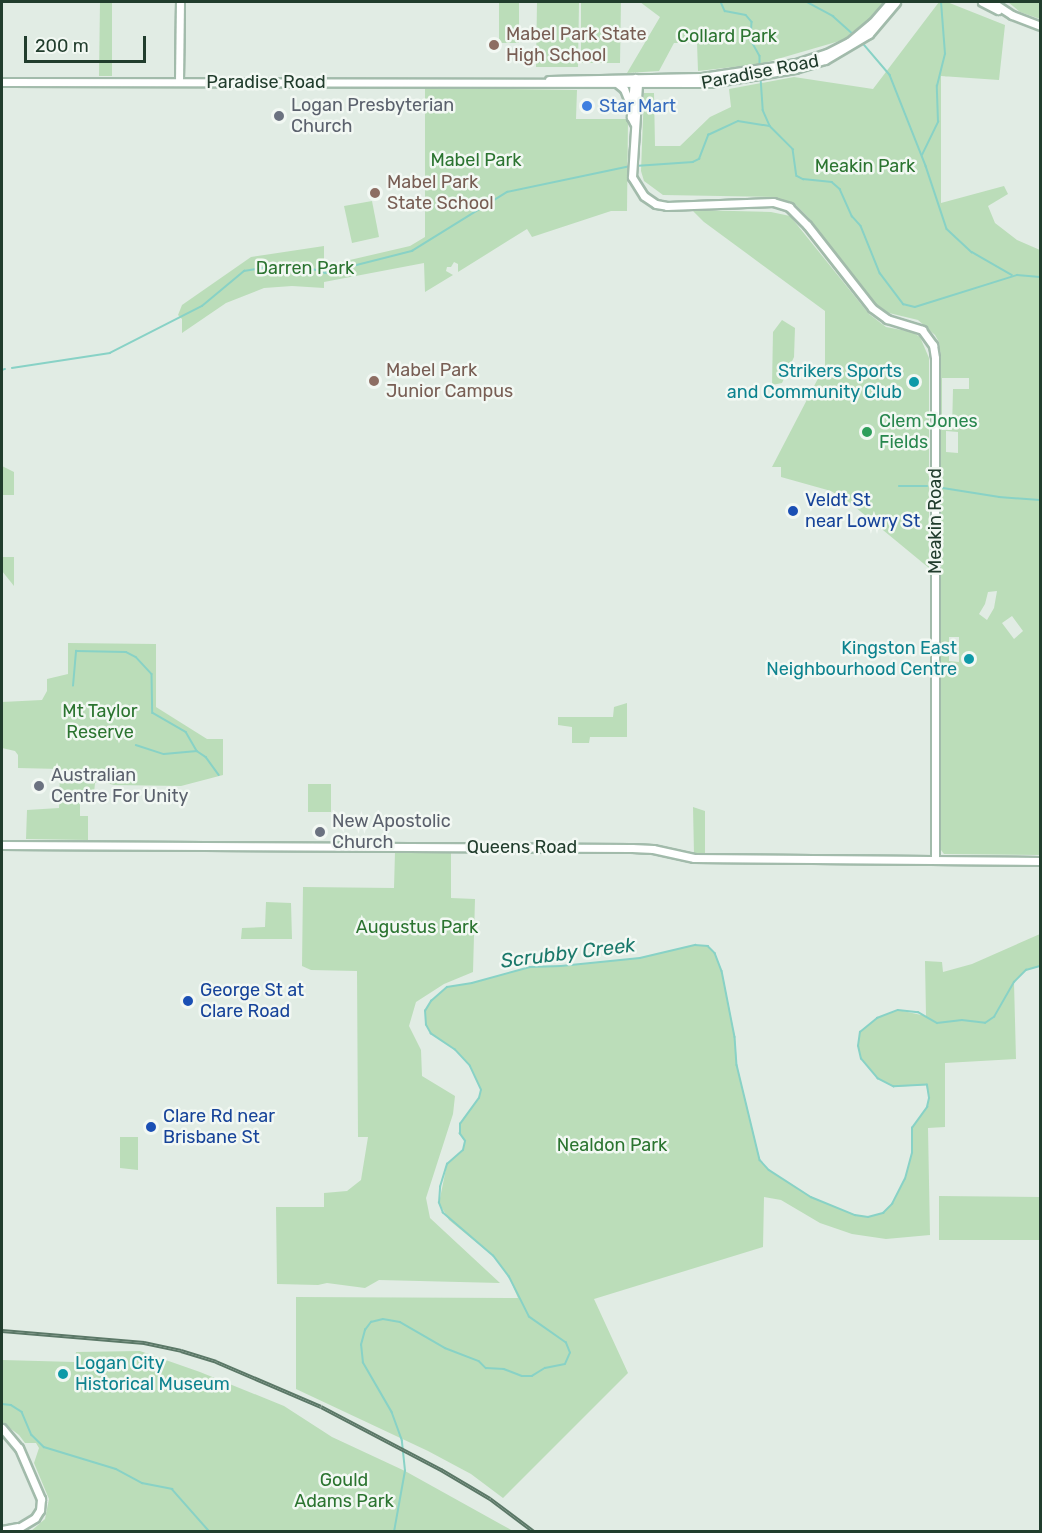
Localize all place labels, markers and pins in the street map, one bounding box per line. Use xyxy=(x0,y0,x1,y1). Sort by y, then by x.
place label: Mabel Park State High School xyxy=(506,24,647,66)
marker: Mabel Park State High School xyxy=(487,38,501,52)
place label: Logan Presbyterian Church xyxy=(291,95,454,138)
place label: Star Mart xyxy=(599,95,677,117)
marker: Star Mart xyxy=(580,99,594,113)
marker: Logan Presbyterian Church xyxy=(272,109,286,123)
place label: Mabel Park State School xyxy=(387,172,494,214)
marker: Mabel Park State School xyxy=(368,186,382,200)
place label: Mabel Park Junior Campus xyxy=(386,360,514,403)
place label: Strikers Sports and Community Club xyxy=(726,361,902,404)
marker: Mabel Park Junior Campus xyxy=(367,374,381,388)
marker: Strikers Sports and Community Club xyxy=(907,375,921,389)
place label: Clem Jones Fields xyxy=(879,411,978,454)
marker: Clem Jones Fields xyxy=(860,425,874,439)
place label: Veldt St near Lowry St xyxy=(805,490,921,532)
marker: Veldt St near Lowry St xyxy=(786,504,800,518)
place label: Kingston East Neighbourhood Centre xyxy=(766,638,957,680)
marker: Kingston East Neighbourhood Centre xyxy=(962,652,976,666)
place label: Australian Centre For Unity xyxy=(51,765,189,808)
marker: Australian Centre For Unity xyxy=(32,779,46,793)
place label: New Apostolic Church xyxy=(332,811,452,854)
marker: New Apostolic Church xyxy=(313,825,327,839)
place label: George St at Clare Road xyxy=(200,980,304,1022)
marker: George St at Clare Road xyxy=(181,994,195,1008)
place label: Clare Rd near Brisbane St xyxy=(163,1106,275,1148)
marker: Clare Rd near Brisbane St xyxy=(144,1120,158,1134)
place label: Logan City Historical Museum xyxy=(75,1353,230,1396)
marker: Logan City Historical Museum xyxy=(56,1367,70,1381)

